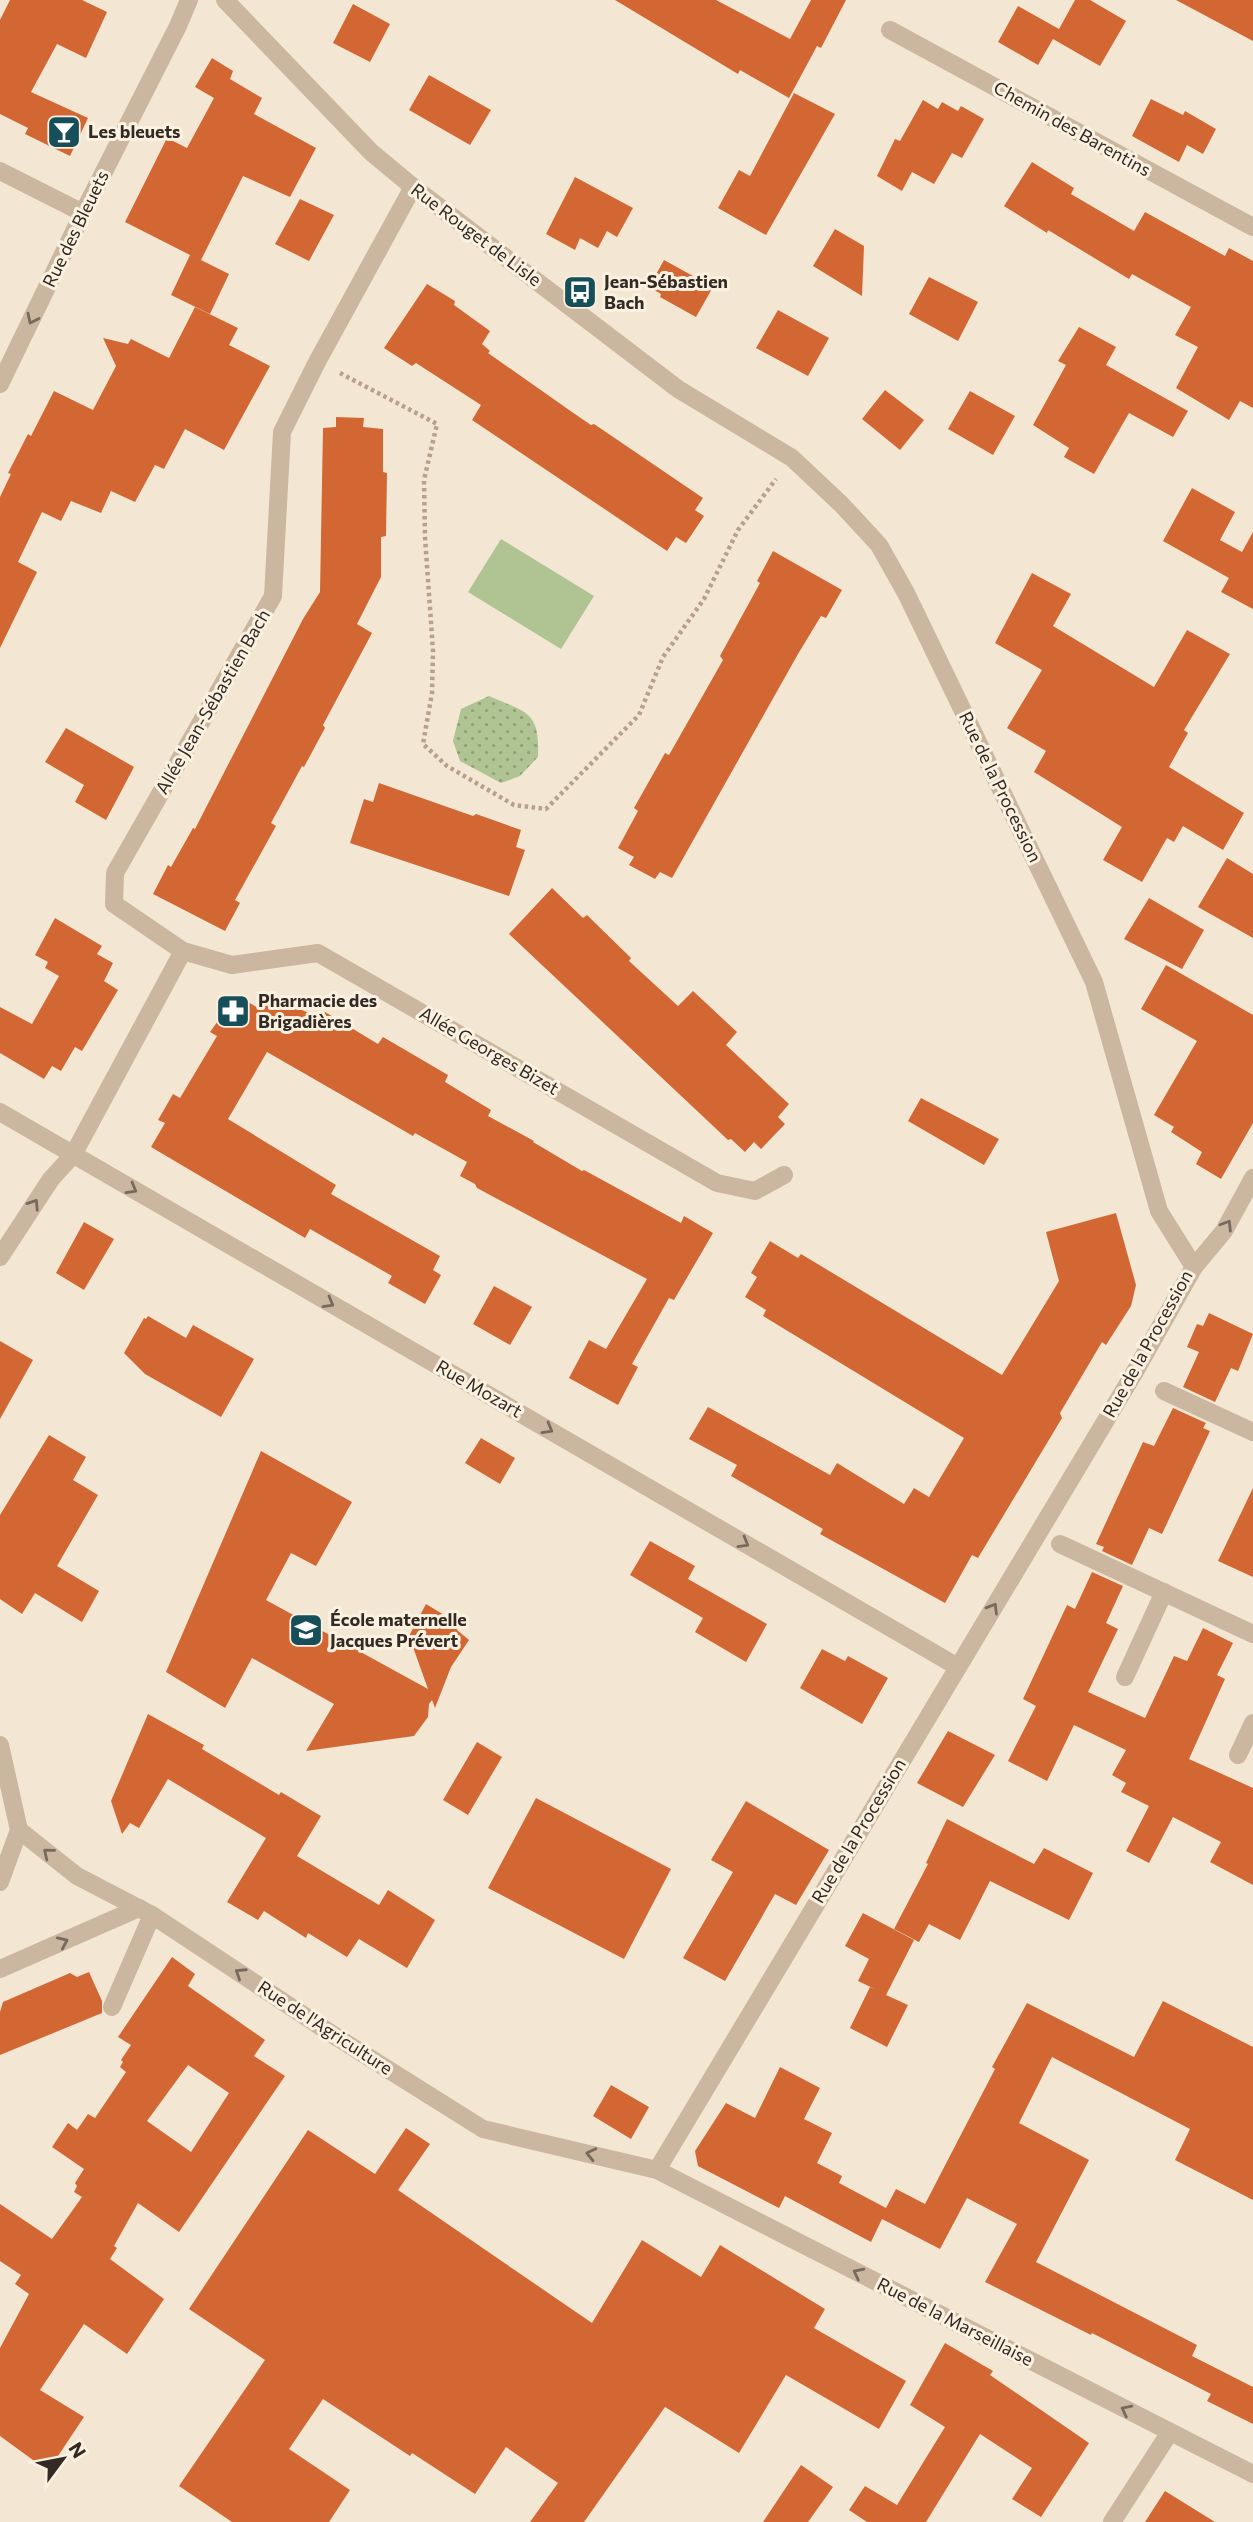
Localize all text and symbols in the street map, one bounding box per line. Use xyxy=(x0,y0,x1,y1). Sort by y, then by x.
street label: Chemin des Barentins xyxy=(990,76,1155,180)
bar icon: Les bleuets xyxy=(45,113,83,151)
place label: Les bleuets xyxy=(88,120,180,142)
street label: Rue des Bleuets xyxy=(37,167,113,291)
street label: Rue Rouget de Lisle xyxy=(407,178,546,290)
place label: Jean-Sébastien Bach xyxy=(604,270,728,313)
bus stop icon: Jean-Sébastien Bach xyxy=(561,273,599,311)
one-way arrow xyxy=(26,312,40,324)
street label: Allée Jean-Sébastien Bach xyxy=(150,605,274,798)
street label: Rue de la Procession xyxy=(955,708,1047,866)
place label: Pharmacie des Brigadières xyxy=(258,989,377,1032)
pharmacy icon: Pharmacie des Brigadières xyxy=(214,992,252,1030)
street label: Allée Georges Bizet xyxy=(416,1001,563,1099)
one-way arrow xyxy=(125,1181,138,1194)
one-way arrow xyxy=(26,1199,39,1212)
one-way arrow xyxy=(1218,1219,1231,1232)
street label: Rue de la Procession xyxy=(1097,1266,1197,1421)
one-way arrow xyxy=(322,1295,335,1308)
street label: Rue Mozart xyxy=(433,1355,526,1422)
one-way arrow xyxy=(540,1421,553,1434)
one-way arrow xyxy=(737,1535,750,1548)
one-way arrow xyxy=(985,1603,998,1616)
place label: École maternelle Jacques Prévert xyxy=(330,1608,467,1651)
school or university icon: École maternelle Jacques Prévert xyxy=(287,1611,325,1649)
street label: Rue de la Procession xyxy=(806,1754,910,1907)
one-way arrow xyxy=(43,1849,56,1861)
one-way arrow xyxy=(56,1936,68,1950)
one-way arrow xyxy=(235,1969,248,1981)
street label: Rue de l'Agriculture xyxy=(254,1975,397,2079)
one-way arrow xyxy=(585,2148,597,2162)
one-way arrow xyxy=(853,2267,866,2281)
street label: Rue de la Marseillaise xyxy=(874,2272,1037,2370)
one-way arrow xyxy=(1121,2404,1134,2418)
north arrow xyxy=(28,2424,98,2494)
text: N xyxy=(64,2438,91,2462)

